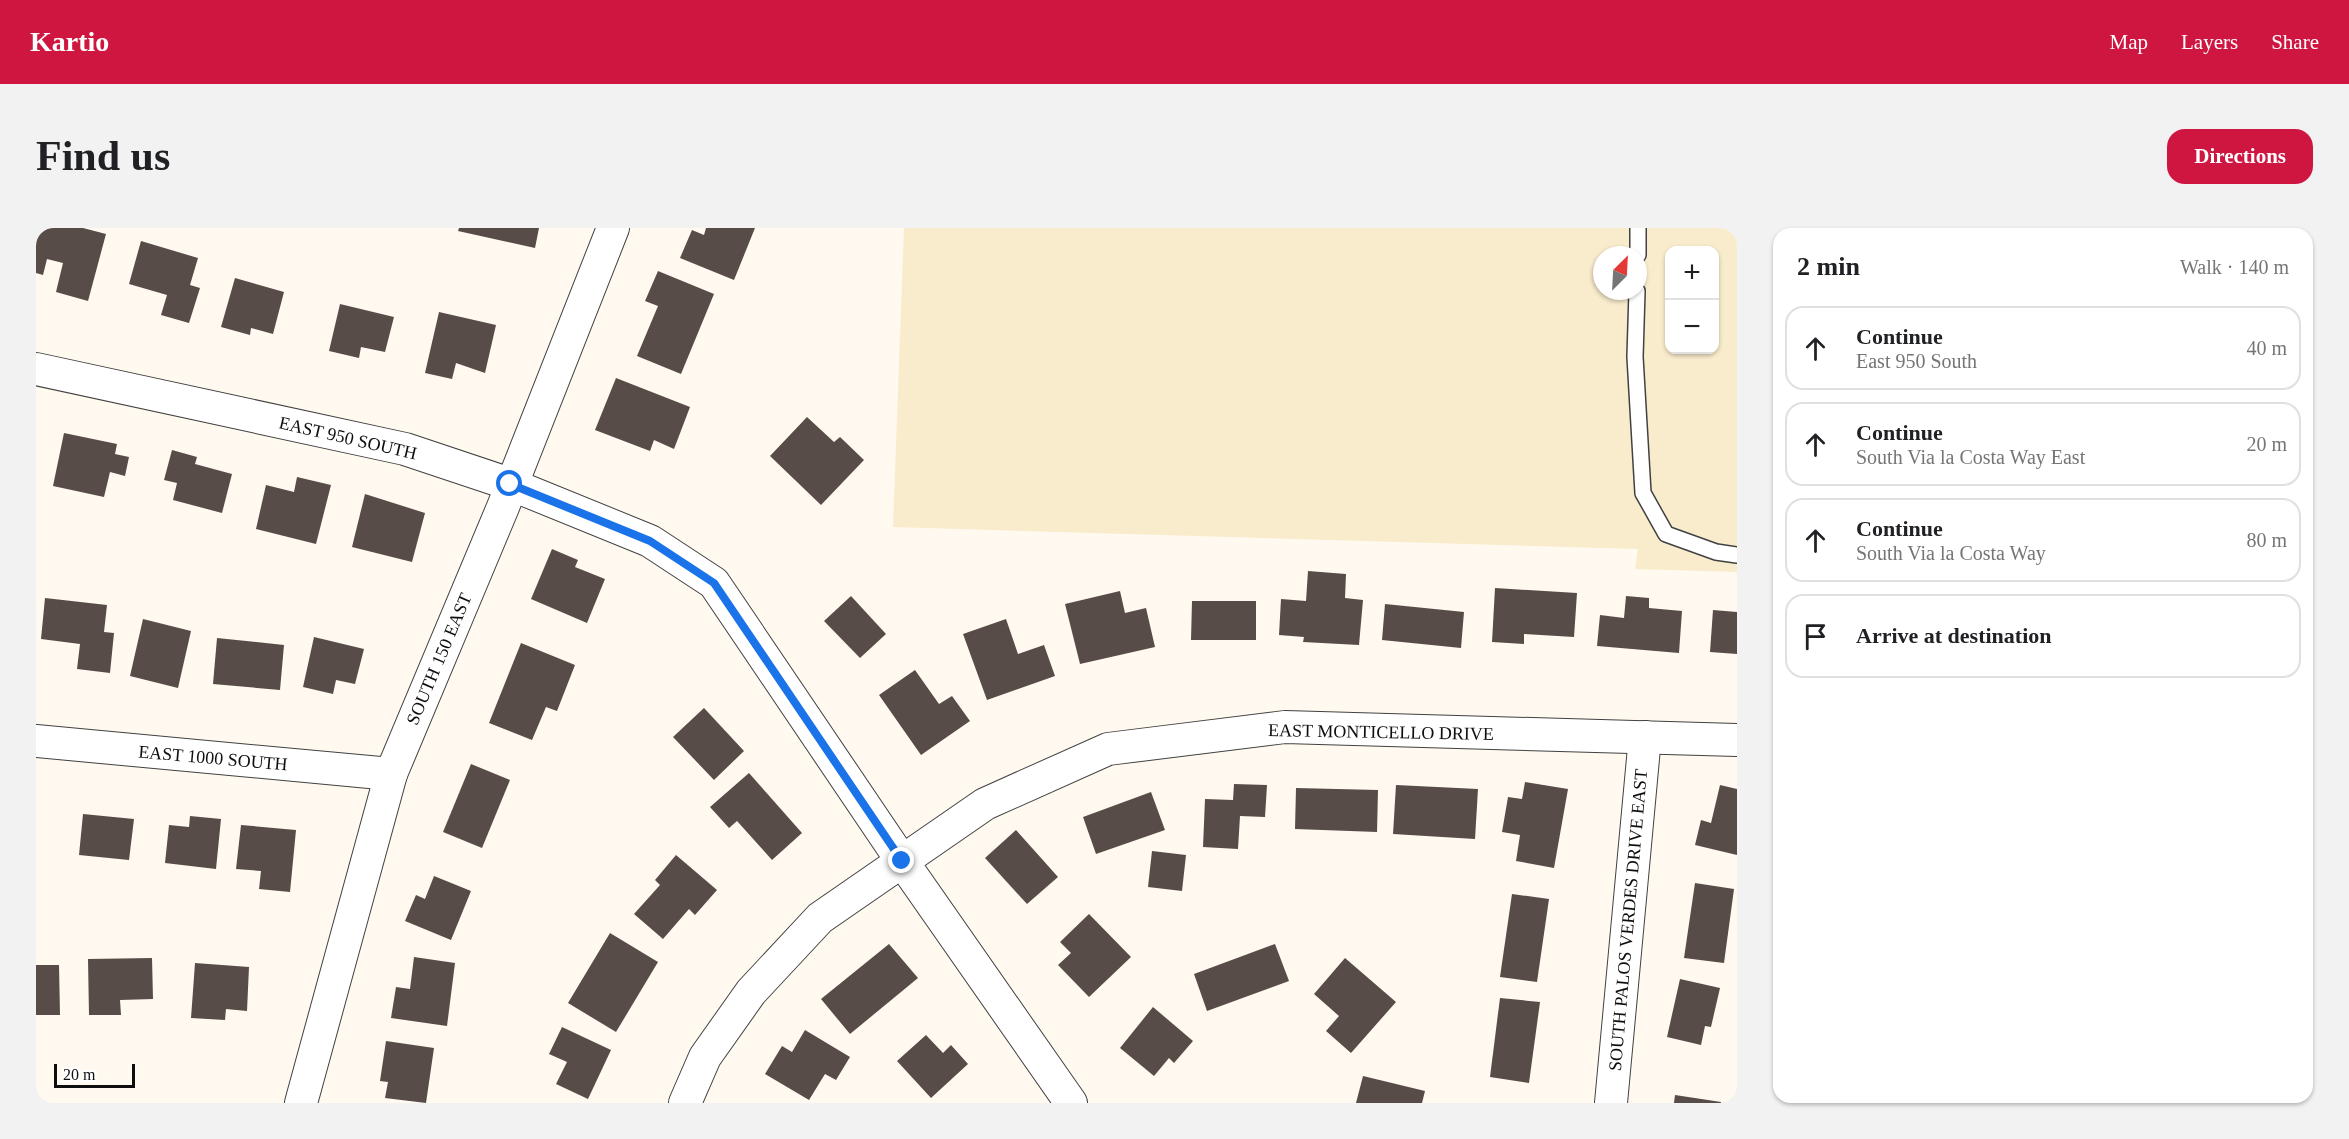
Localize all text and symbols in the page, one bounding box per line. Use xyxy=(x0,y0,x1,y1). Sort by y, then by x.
text: Kartio xyxy=(30,26,109,57)
text: Map xyxy=(2110,30,2148,54)
text: Layers xyxy=(2181,30,2238,54)
text: Share xyxy=(2271,30,2319,54)
button: Directions xyxy=(2167,129,2313,184)
text: Find us xyxy=(36,133,170,179)
north arrow xyxy=(1593,246,1647,300)
map controls xyxy=(1665,246,1719,354)
button: + xyxy=(1665,246,1719,300)
text: 2 min xyxy=(1797,252,1860,281)
text: Walk · 140 m xyxy=(2180,256,2289,278)
button: − xyxy=(1665,300,1719,354)
text: Continue xyxy=(1856,324,1943,349)
icon: ahead xyxy=(1799,332,1832,365)
text: 40 m xyxy=(2246,337,2287,359)
text: East 950 South xyxy=(1856,350,1977,372)
street label: EAST 950 SOUTH xyxy=(277,412,419,464)
text: Continue xyxy=(1856,420,1943,445)
icon: ahead xyxy=(1799,428,1832,461)
text: 20 m xyxy=(2246,433,2287,455)
text: South Via la Costa Way East xyxy=(1856,446,2085,468)
route start xyxy=(496,470,522,496)
text: Continue xyxy=(1856,516,1943,541)
icon: ahead xyxy=(1799,524,1832,557)
text: 80 m xyxy=(2246,529,2287,551)
text: South Via la Costa Way xyxy=(1856,542,2046,564)
street label: SOUTH 150 EAST xyxy=(402,590,476,728)
icon: arrive xyxy=(1799,620,1832,653)
text: Arrive at destination xyxy=(1856,623,2052,648)
street label: EAST MONTICELLO DRIVE xyxy=(1268,720,1494,744)
street label: EAST 1000 SOUTH xyxy=(138,742,288,774)
street label: SOUTH PALOS VERDES DRIVE EAST xyxy=(1605,768,1651,1072)
route end xyxy=(888,847,914,873)
scale bar xyxy=(54,1061,135,1088)
text: 20 m xyxy=(63,1066,95,1083)

